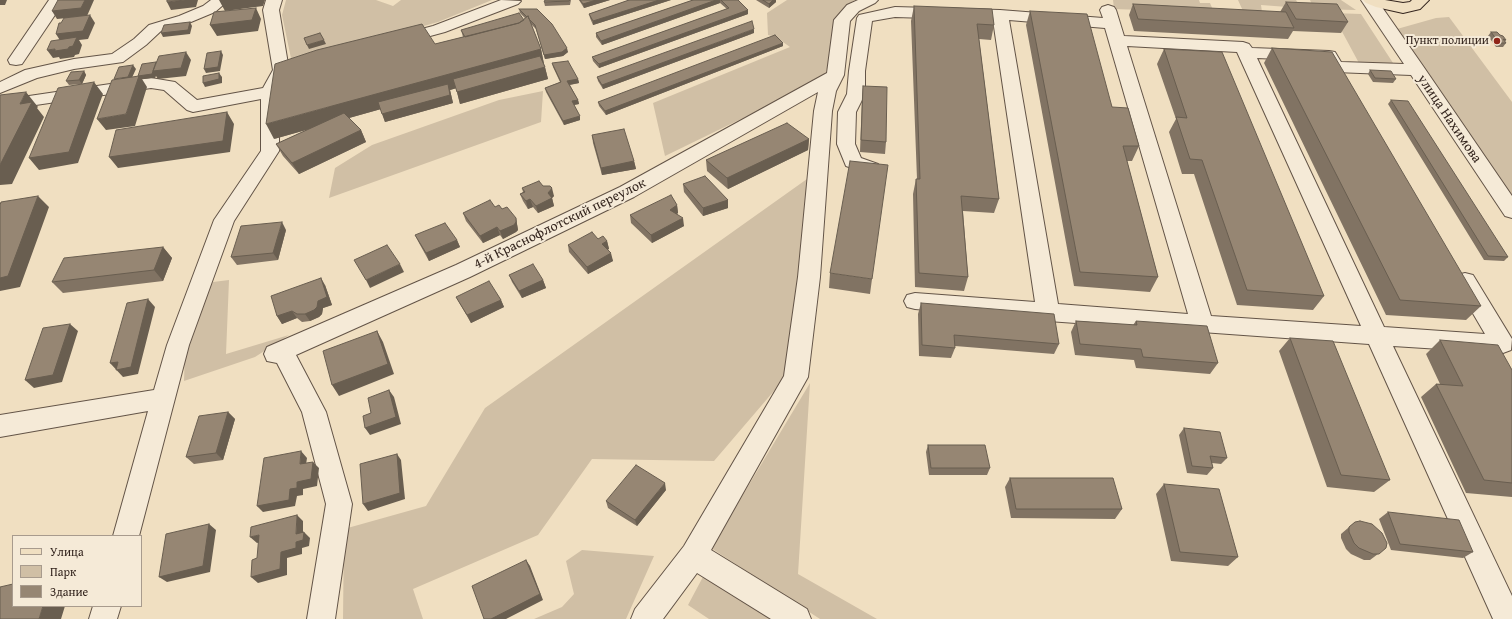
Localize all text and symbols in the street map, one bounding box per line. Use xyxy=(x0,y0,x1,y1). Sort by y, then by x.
place label: Пункт полиции xyxy=(1406,34,1489,48)
marker: Пункт полиции xyxy=(1492,36,1502,46)
street label: улица Нахимова xyxy=(1413,72,1485,166)
street label: 4-й Краснофлотский переулок xyxy=(471,175,649,273)
legend xyxy=(12,535,142,607)
text: Улица xyxy=(50,543,84,560)
text: Парк xyxy=(50,563,76,580)
text: Здание xyxy=(50,583,88,600)

